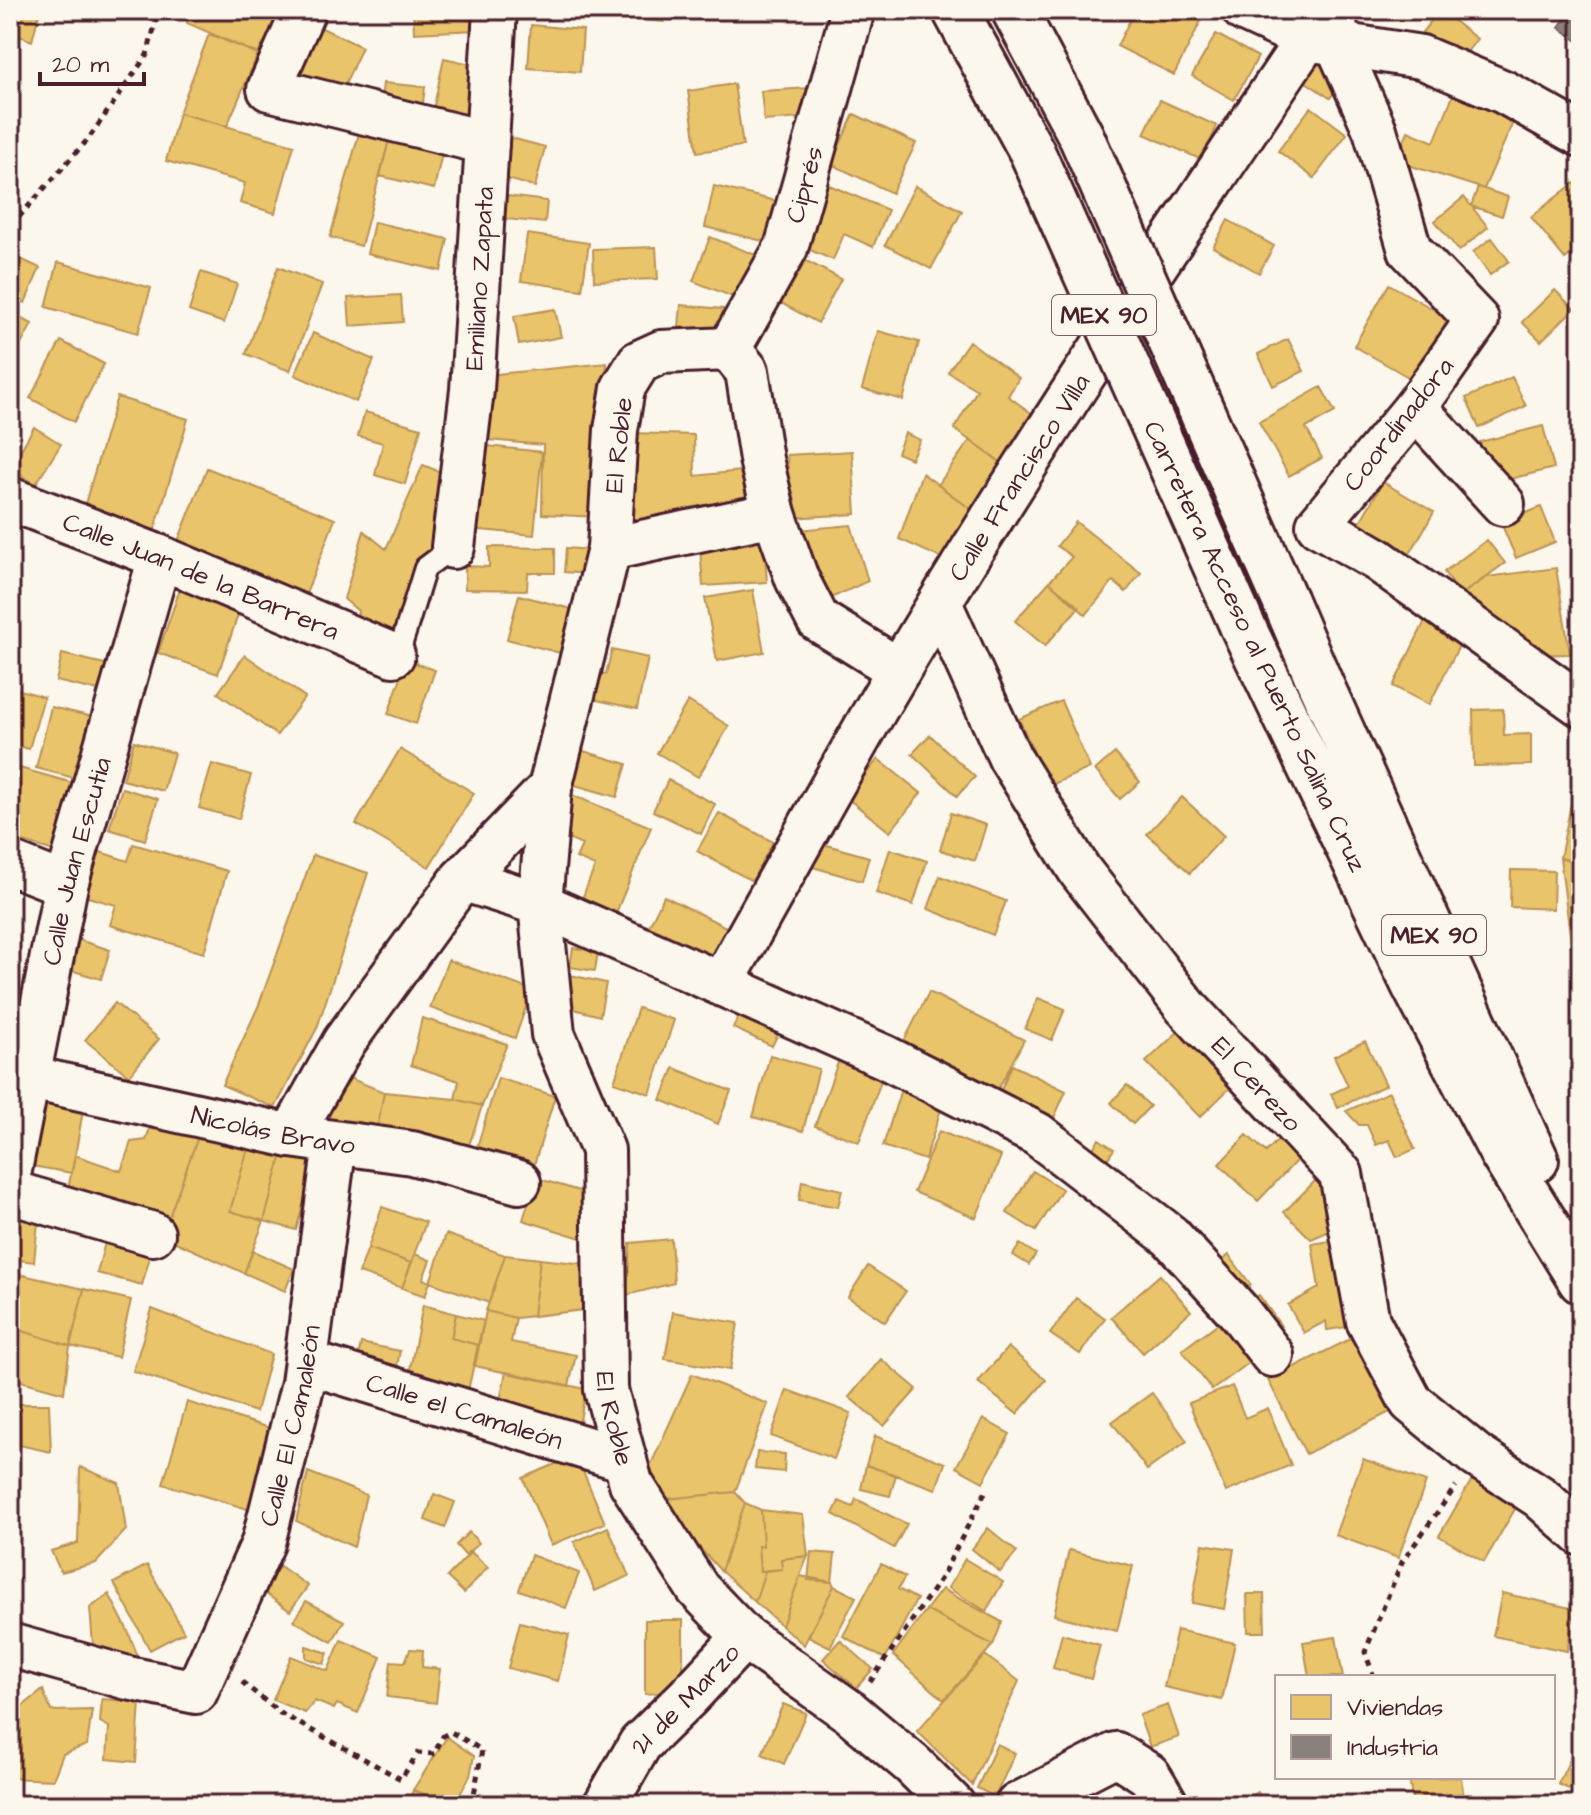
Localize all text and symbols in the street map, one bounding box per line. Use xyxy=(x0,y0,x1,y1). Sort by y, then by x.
scale bar xyxy=(40,36,144,86)
text: 20 m xyxy=(52,48,109,82)
street label: Ciprés xyxy=(777,142,833,227)
street label: Emiliano Zapata xyxy=(456,185,503,371)
road number: MEX 90 xyxy=(1052,295,1156,335)
street label: Coordinadora xyxy=(1335,350,1463,499)
street label: Calle Francisco Villa xyxy=(940,367,1099,588)
street label: El Roble xyxy=(596,396,642,495)
street label: Carretera Acceso al Puerto Salina Cruz xyxy=(1134,415,1376,878)
street label: Calle Juan de la Barrera xyxy=(57,504,345,649)
street label: Calle Juan Escutia xyxy=(34,753,121,968)
road number: MEX 90 xyxy=(1382,915,1486,955)
street label: El Cerezo xyxy=(1203,1029,1310,1140)
street label: Nicolás Bravo xyxy=(188,1097,358,1164)
street label: Calle El Camaleón xyxy=(251,1323,330,1530)
street label: Calle el Camaleón xyxy=(362,1365,567,1459)
street label: El Roble xyxy=(587,1371,643,1470)
street label: 21 de Marzo xyxy=(621,1635,749,1760)
legend xyxy=(1275,1675,1555,1779)
text: Viviendas xyxy=(1347,1691,1443,1725)
text: Industria xyxy=(1347,1731,1438,1765)

